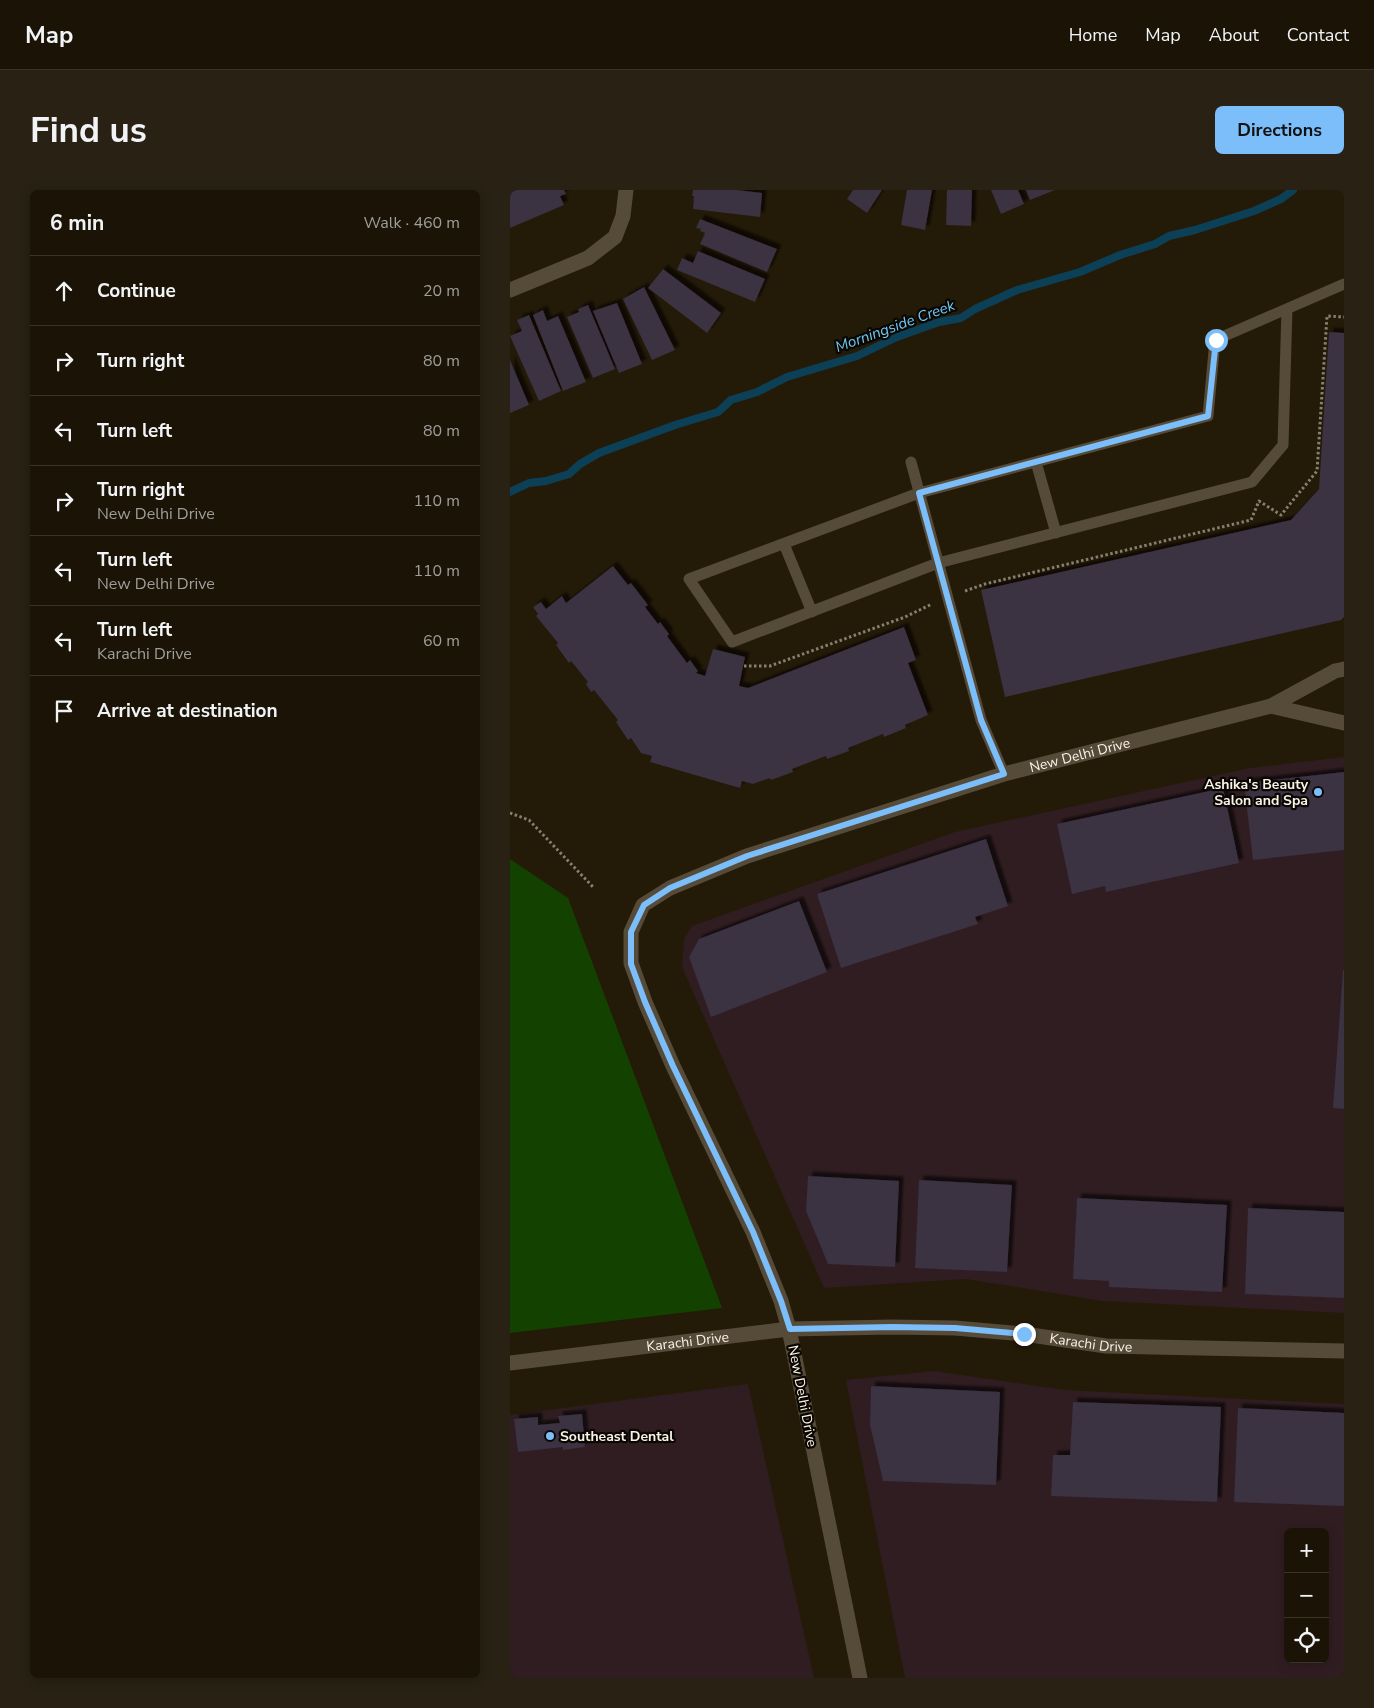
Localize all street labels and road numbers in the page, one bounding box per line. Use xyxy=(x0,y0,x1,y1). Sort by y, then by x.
street label: New Delhi Drive xyxy=(1027,733,1132,777)
street label: Karachi Drive xyxy=(645,1327,730,1356)
street label: Karachi Drive xyxy=(1048,1329,1132,1357)
street label: New Delhi Drive xyxy=(783,1344,822,1449)

